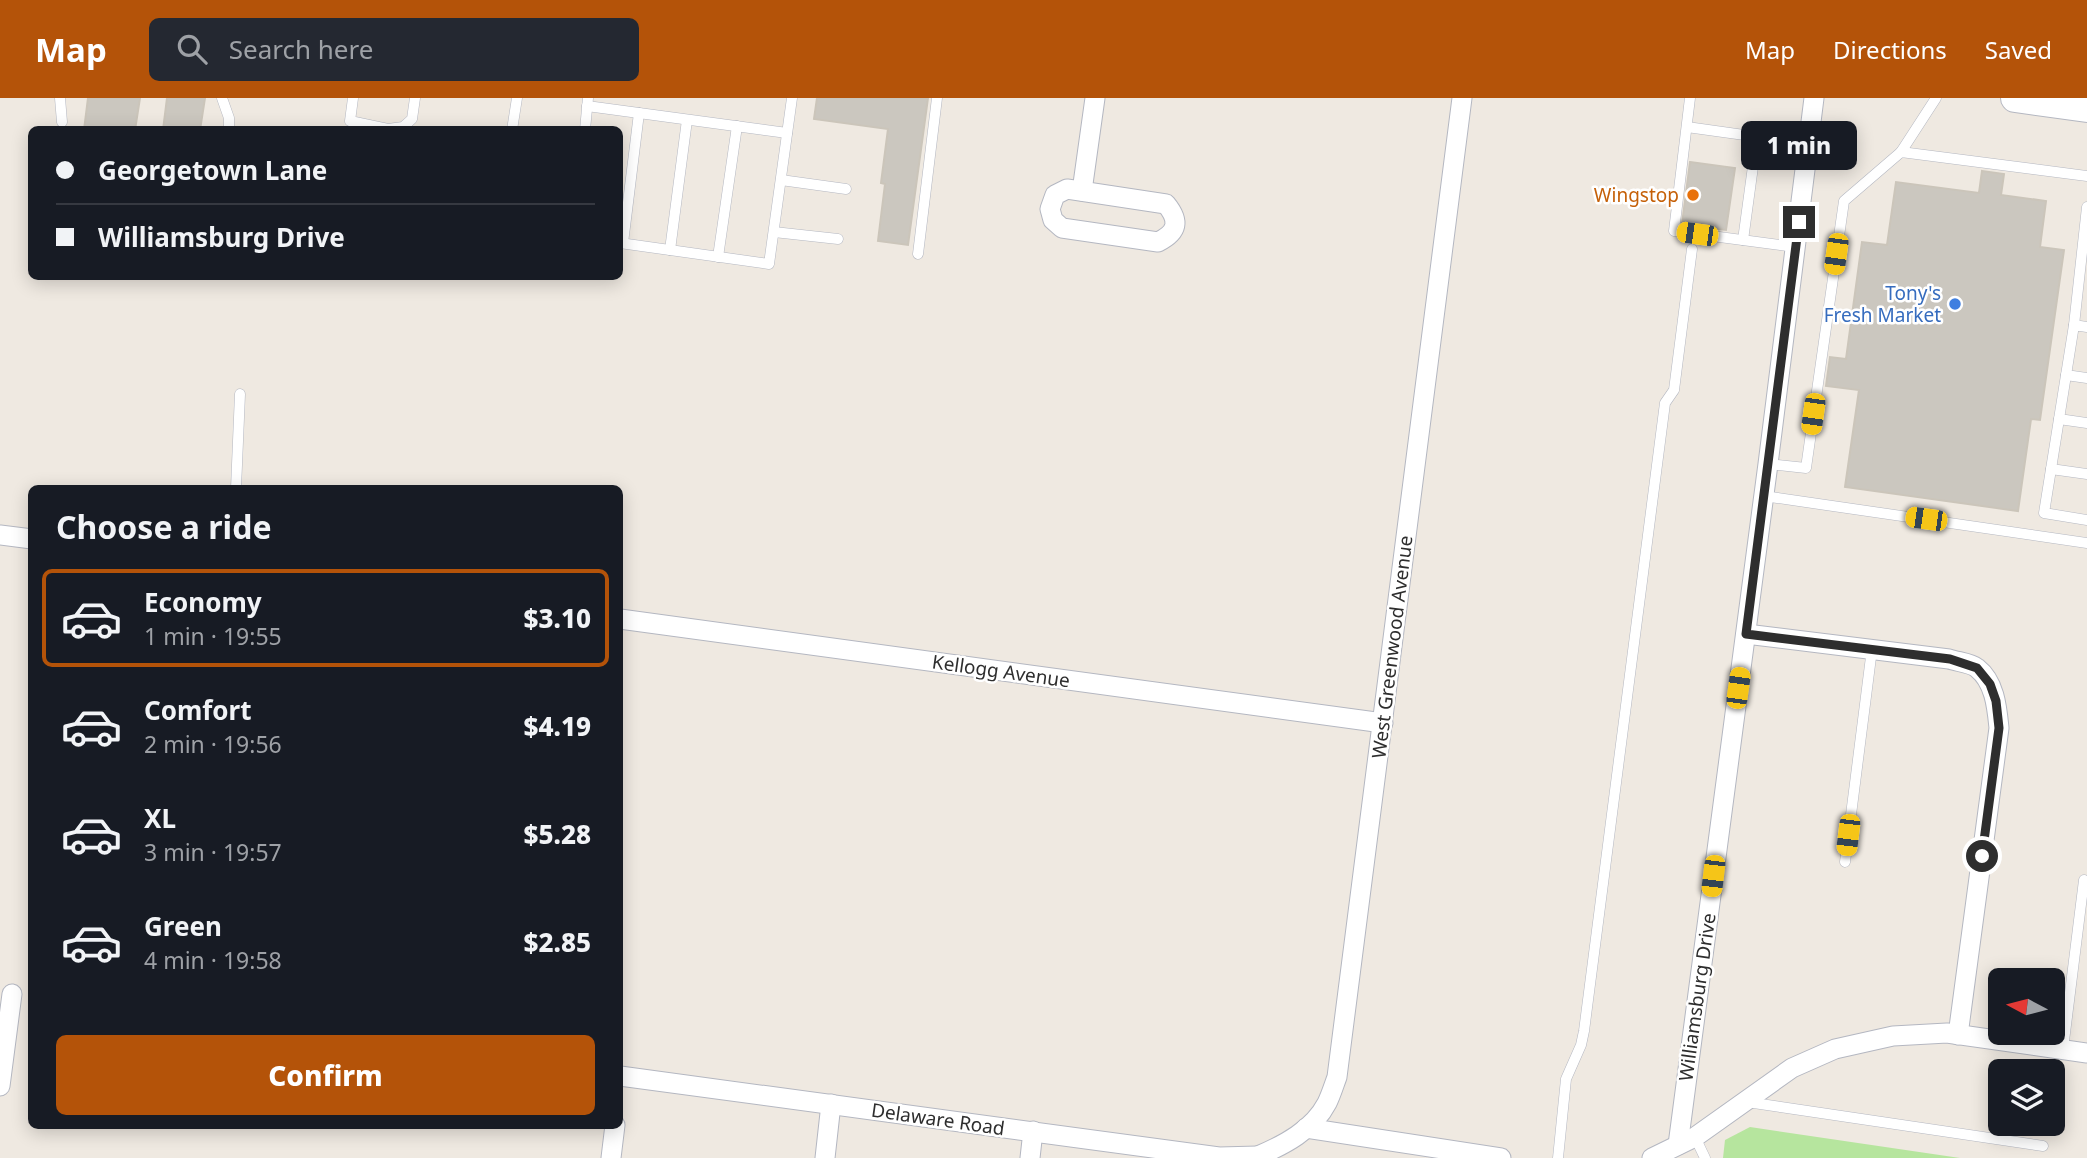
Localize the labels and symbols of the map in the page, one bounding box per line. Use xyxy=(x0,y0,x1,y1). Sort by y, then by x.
callout: 1 min xyxy=(1741,121,1857,170)
place label: Wingstop xyxy=(1594,182,1679,208)
marker: Wingstop xyxy=(1685,187,1701,203)
route end xyxy=(1783,206,1815,238)
car xyxy=(1675,221,1720,247)
car xyxy=(1823,232,1850,276)
place label: Tony's Fresh Market xyxy=(1824,280,1941,328)
marker: Tony's Fresh Market xyxy=(1947,296,1963,312)
car xyxy=(1800,392,1827,436)
car xyxy=(1904,506,1949,532)
street label: West Greenwood Avenue xyxy=(1365,534,1419,760)
street label: Kellogg Avenue xyxy=(930,648,1072,694)
car xyxy=(1725,666,1752,710)
car xyxy=(1836,813,1861,857)
route start xyxy=(1966,840,1998,872)
car xyxy=(1701,854,1726,898)
street label: Williamsburg Drive xyxy=(1672,911,1722,1083)
north arrow xyxy=(1988,968,2065,1045)
street label: Delaware Road xyxy=(870,1097,1006,1141)

